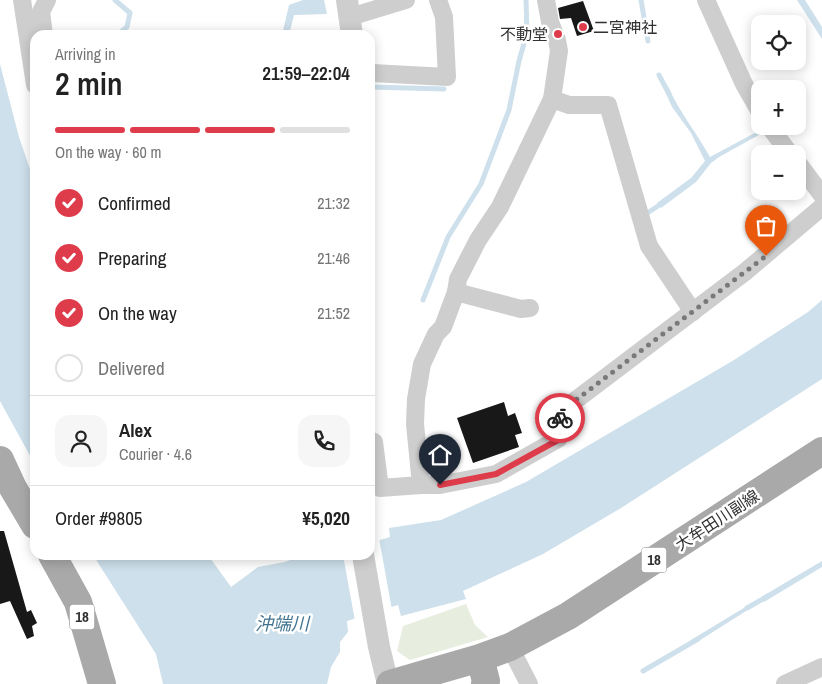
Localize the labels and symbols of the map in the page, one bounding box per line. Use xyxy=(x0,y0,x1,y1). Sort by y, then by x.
place label: 二宮神社 xyxy=(593,16,657,38)
marker: 二宮神社 xyxy=(577,21,589,33)
place label: 不動堂 xyxy=(500,23,548,45)
marker: 不動堂 xyxy=(552,28,564,40)
pin xyxy=(745,205,787,256)
courier xyxy=(535,393,585,443)
pin xyxy=(419,434,461,485)
street label: 大牟田川副線 xyxy=(671,485,763,555)
road number: 18 xyxy=(642,548,666,572)
road number: 18 xyxy=(70,604,94,630)
water label: 沖端川 xyxy=(255,611,311,636)

